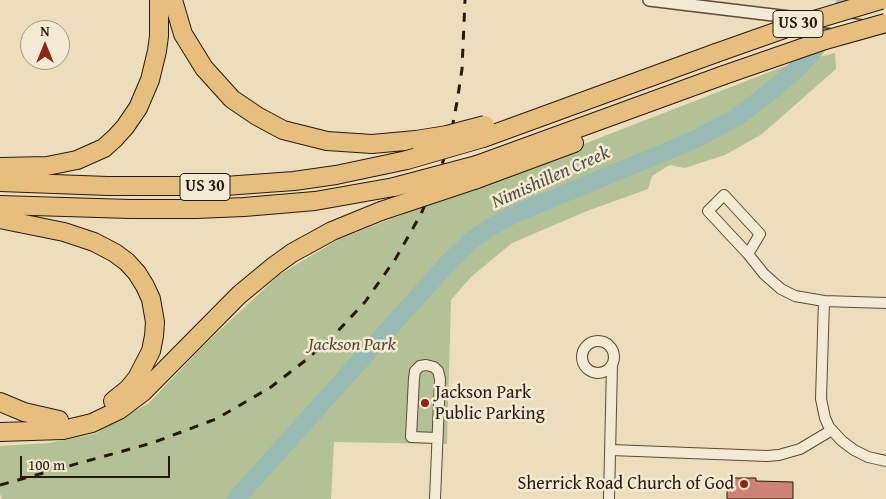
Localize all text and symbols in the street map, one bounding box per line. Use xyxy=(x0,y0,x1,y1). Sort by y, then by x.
road number: US 30 xyxy=(773,10,823,38)
north arrow xyxy=(20,20,70,70)
text: N xyxy=(40,21,50,41)
water label: Nimishillen Creek xyxy=(488,142,614,214)
road number: US 30 xyxy=(180,173,230,200)
park label: Jackson Park xyxy=(308,334,396,356)
place label: Jackson Park Public Parking xyxy=(435,382,545,424)
marker: Jackson Park Public Parking xyxy=(419,397,431,409)
scale bar xyxy=(22,446,172,478)
text: 100 m xyxy=(28,454,65,475)
place label: Sherrick Road Church of God xyxy=(517,473,734,495)
marker: Sherrick Road Church of God xyxy=(738,478,750,490)

